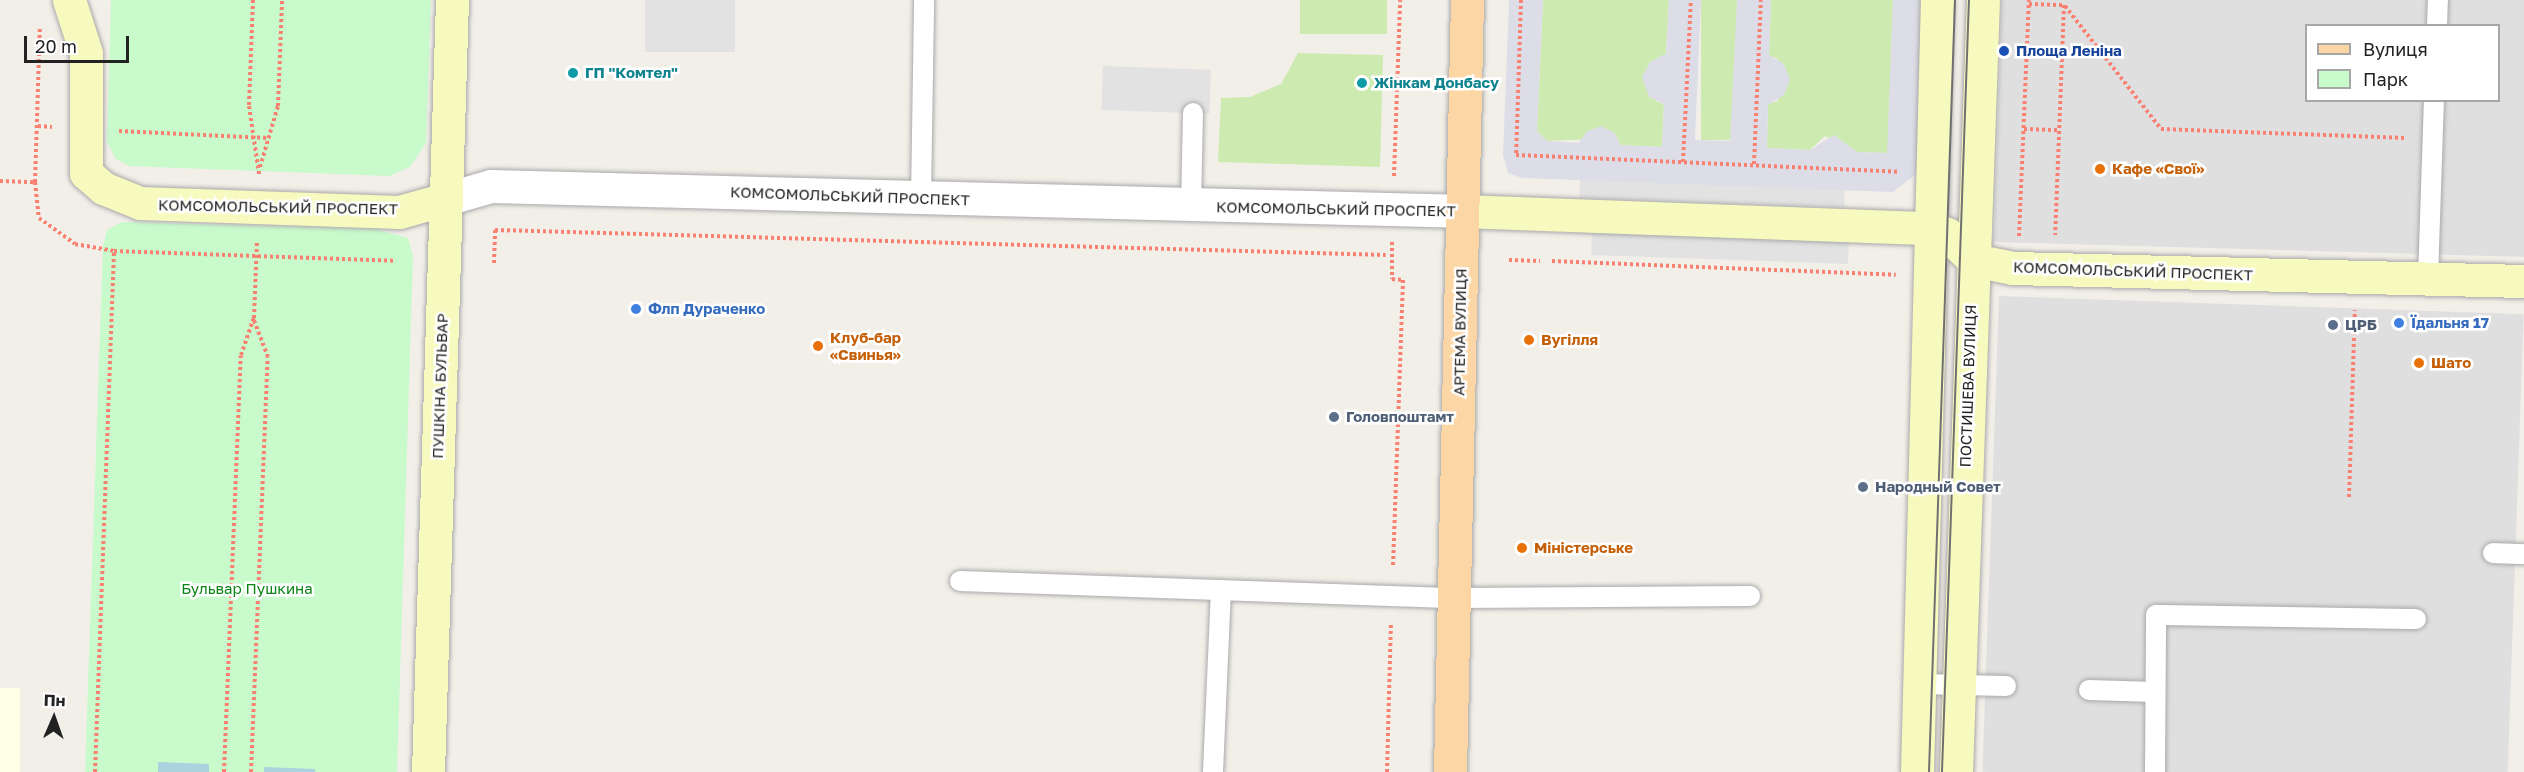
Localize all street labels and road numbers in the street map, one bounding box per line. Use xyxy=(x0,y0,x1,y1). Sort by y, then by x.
street label: КОМСОМОЛЬСЬКИЙ ПРОСПЕКТ xyxy=(730,183,970,209)
street label: КОМСОМОЛЬСЬКИЙ ПРОСПЕКТ xyxy=(158,196,398,218)
street label: КОМСОМОЛЬСЬКИЙ ПРОСПЕКТ xyxy=(1216,198,1456,220)
street label: КОМСОМОЛЬСЬКИЙ ПРОСПЕКТ xyxy=(2013,258,2253,284)
street label: АРТЕМА ВУЛИЦЯ xyxy=(1450,268,1470,396)
street label: ПОСТИШЕВА ВУЛИЦЯ xyxy=(1956,304,1980,468)
street label: ПУШКІНА БУЛЬВАР xyxy=(428,313,452,459)

